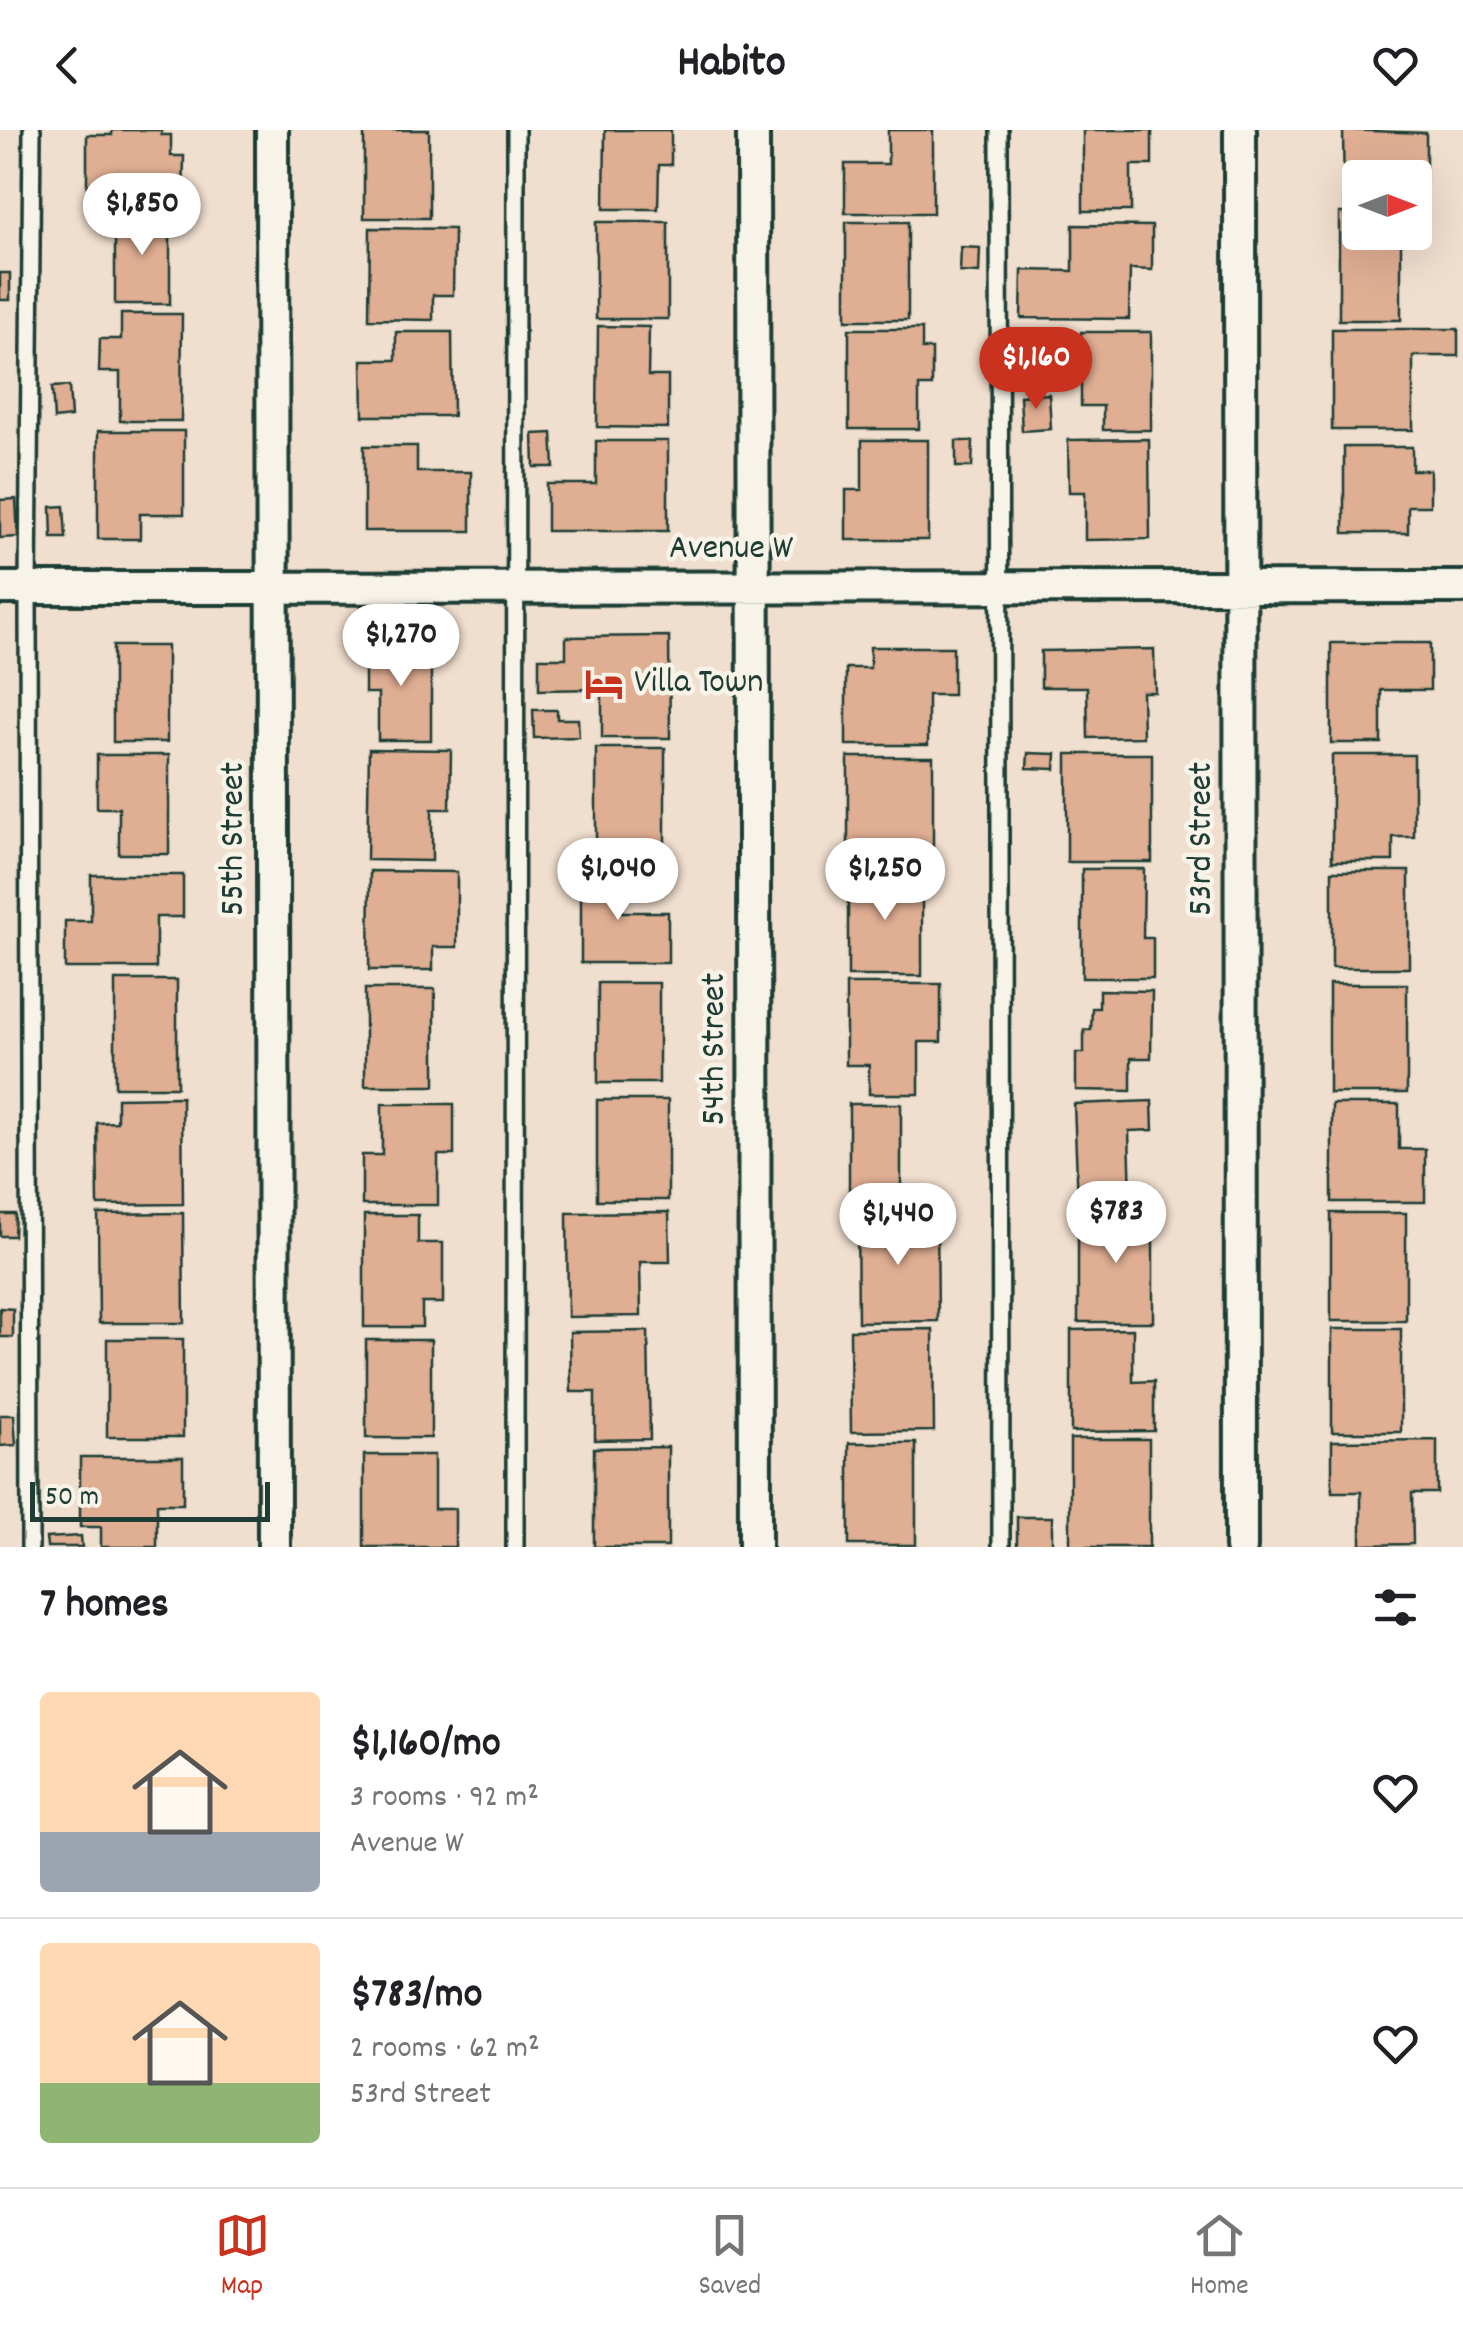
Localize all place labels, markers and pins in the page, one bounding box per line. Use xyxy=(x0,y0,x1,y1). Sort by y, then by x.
pin: $1,850 xyxy=(61,173,223,258)
pin: $1,160 xyxy=(955,327,1117,412)
pin: $1,270 xyxy=(320,604,482,689)
place label: Villa Town xyxy=(634,659,763,709)
hotel icon: Villa Town xyxy=(583,663,625,705)
pin: $1,040 xyxy=(537,838,699,923)
pin: $1,250 xyxy=(804,838,966,923)
pin: $783 xyxy=(1057,1181,1175,1266)
pin: $1,440 xyxy=(817,1183,979,1268)

